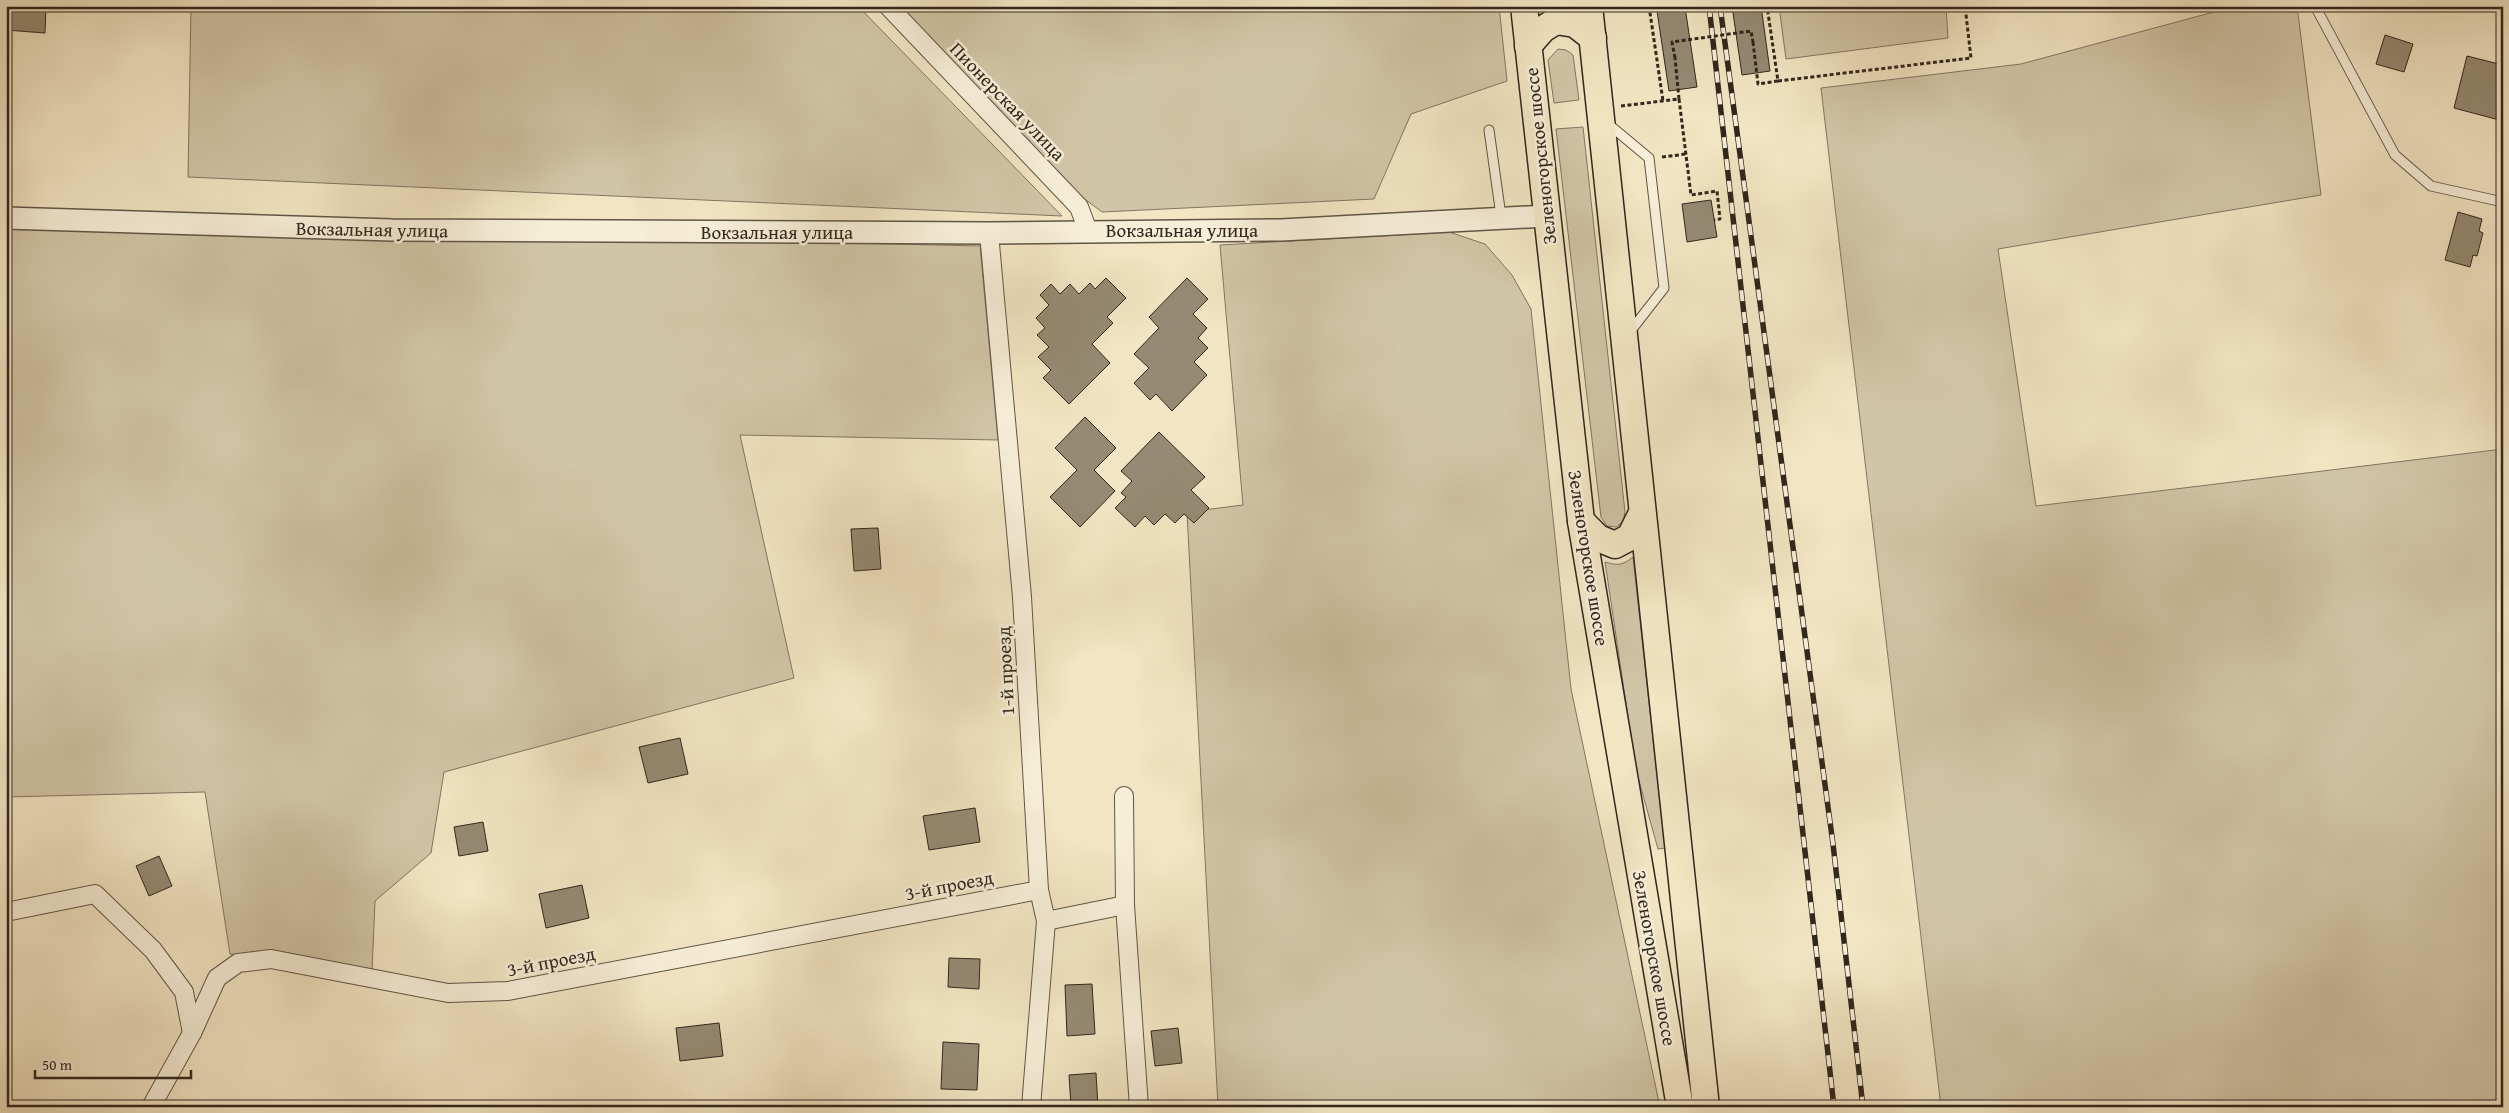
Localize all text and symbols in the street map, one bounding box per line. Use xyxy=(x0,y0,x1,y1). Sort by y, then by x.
street label: Пионерская улица xyxy=(944,35,1072,167)
street label: Зеленогорское шоссе xyxy=(1517,66,1563,246)
street label: Вокзальная улица xyxy=(296,214,448,244)
street label: Вокзальная улица xyxy=(1106,216,1258,244)
street label: Вокзальная улица xyxy=(701,218,853,246)
street label: Зеленогорское шоссе xyxy=(1561,468,1617,648)
street label: 1-й проезд xyxy=(989,626,1021,716)
street label: 3-й проезд xyxy=(902,863,996,907)
street label: Зеленогорское шоссе xyxy=(1626,868,1684,1048)
street label: 3-й проезд xyxy=(504,939,598,983)
scale bar xyxy=(35,1048,191,1080)
text: 50 m xyxy=(42,1054,73,1075)

